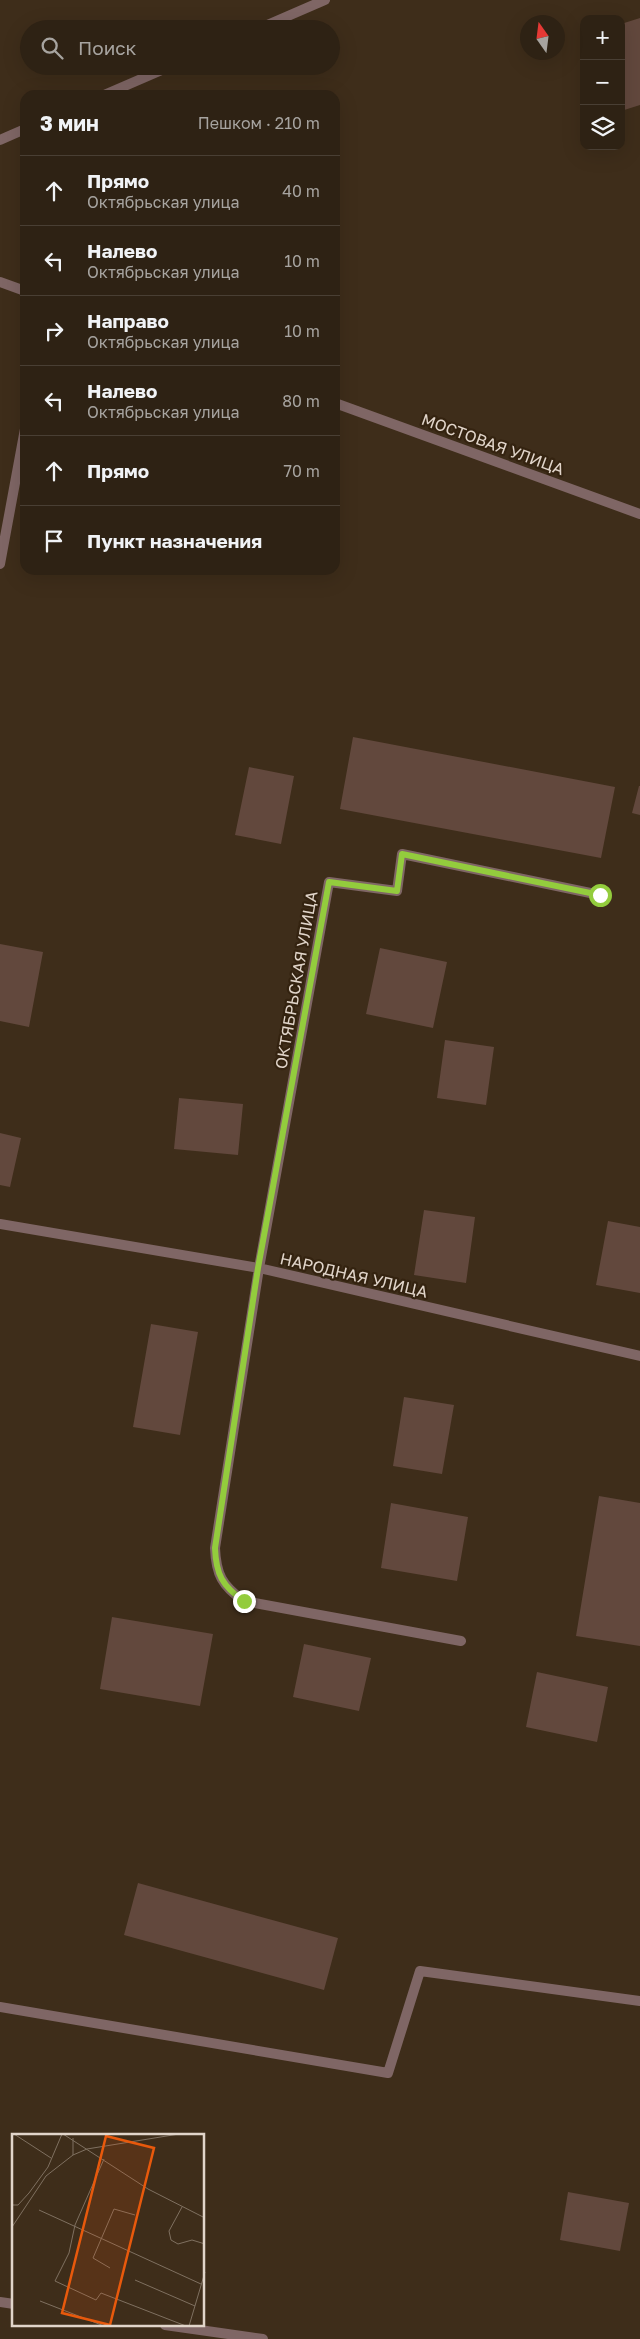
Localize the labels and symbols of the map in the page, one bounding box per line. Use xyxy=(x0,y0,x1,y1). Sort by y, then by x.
north arrow xyxy=(520,15,565,60)
street label: МОСТОВАЯ УЛИЦА xyxy=(419,409,567,479)
route start xyxy=(589,884,612,907)
street label: ОКТЯБРЬСКАЯ УЛИЦА xyxy=(271,889,322,1070)
street label: НАРОДНАЯ УЛИЦА xyxy=(278,1248,430,1302)
route end xyxy=(233,1590,256,1613)
inset map xyxy=(12,2134,205,2326)

